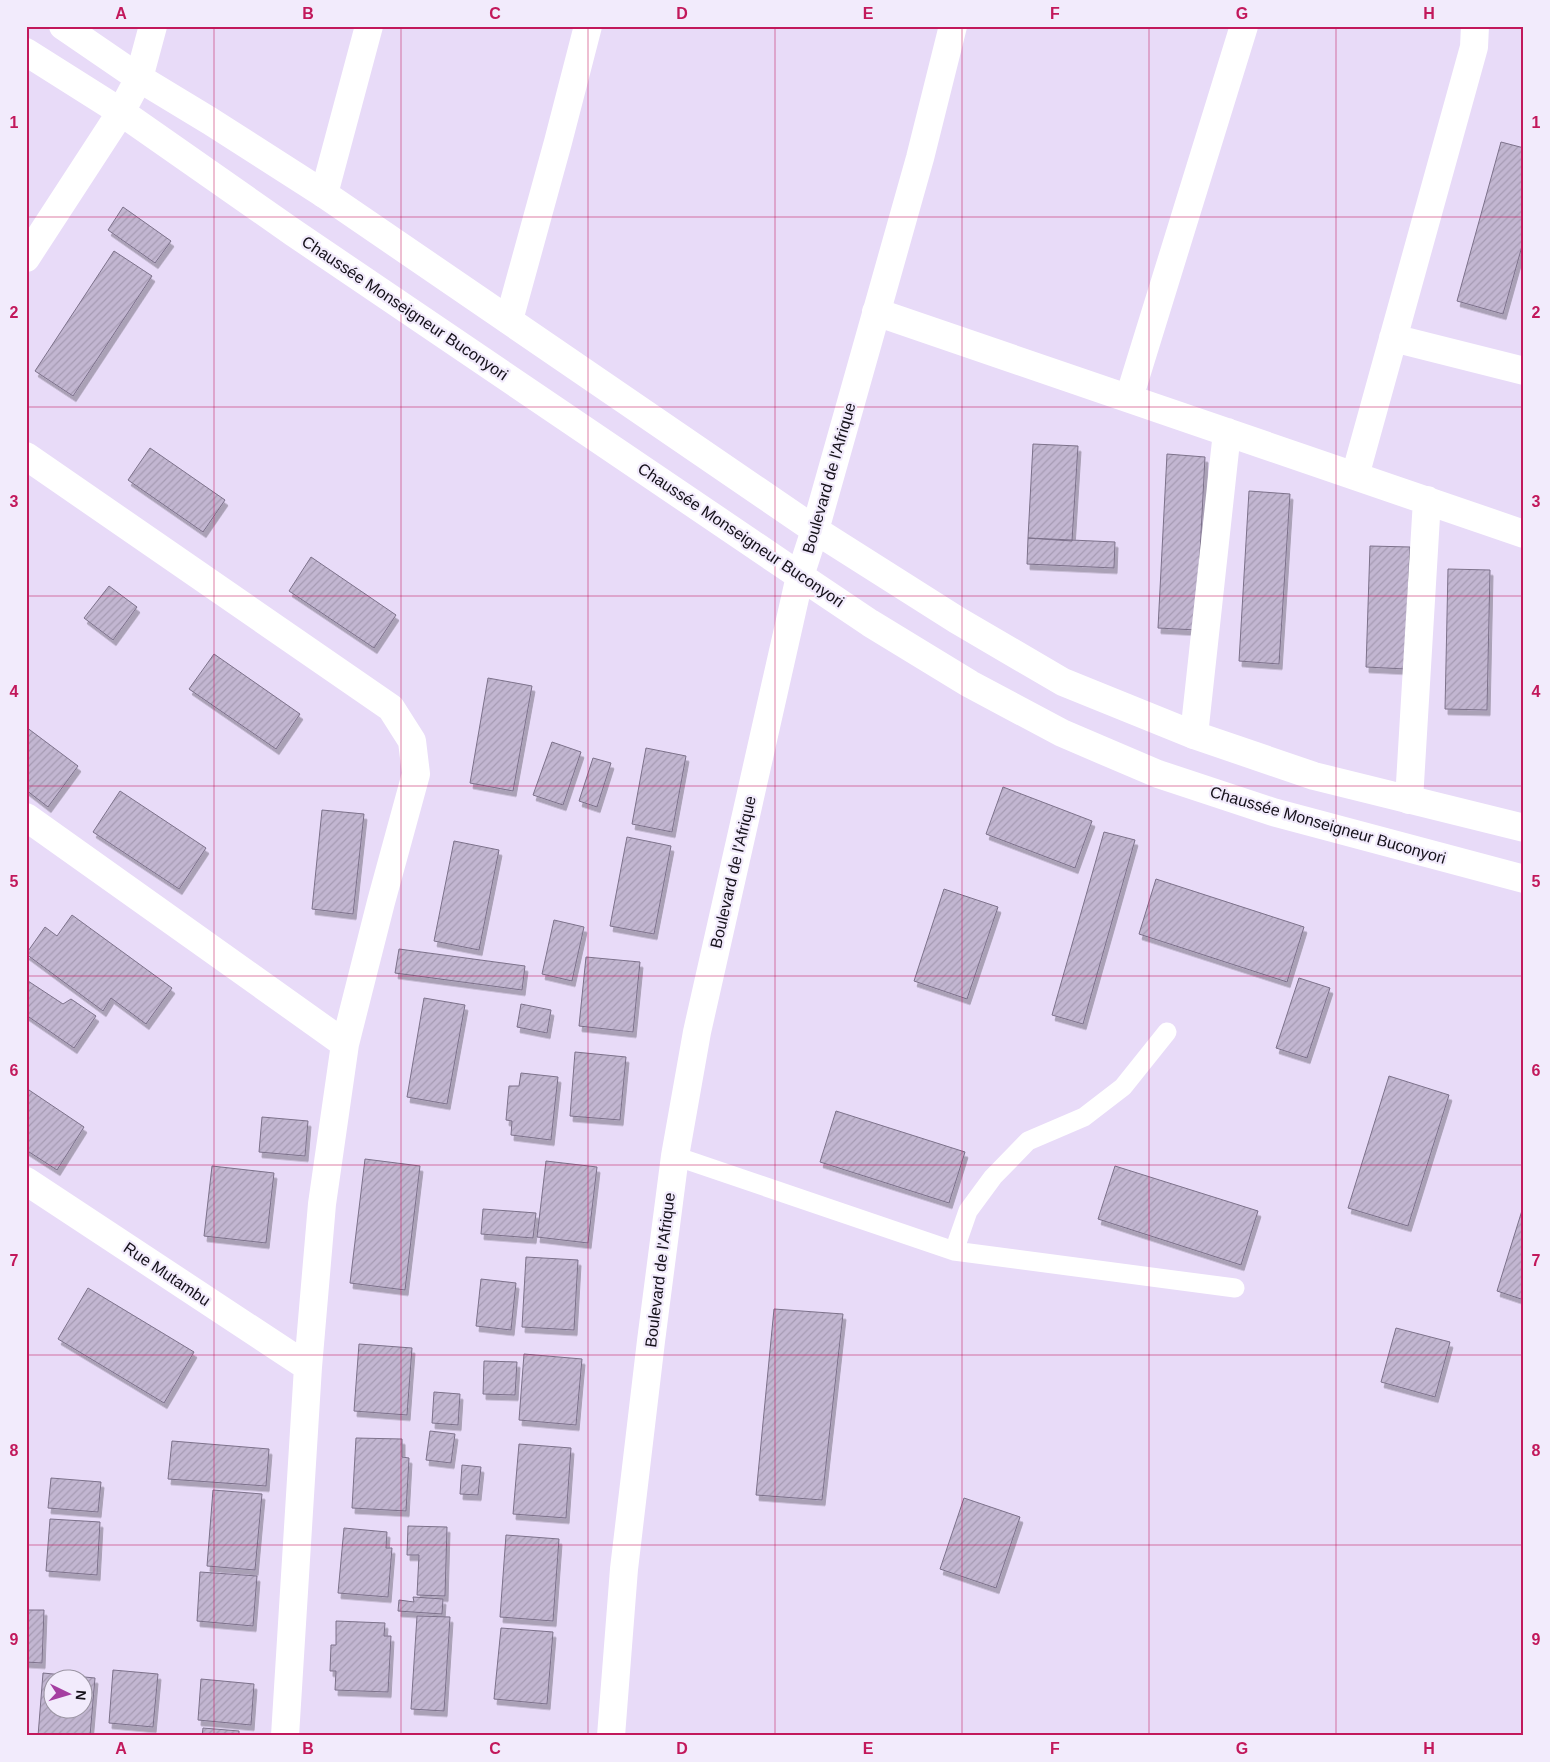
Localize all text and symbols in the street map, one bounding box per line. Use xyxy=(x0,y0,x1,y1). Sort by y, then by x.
text: A xyxy=(115,5,127,22)
text: B xyxy=(302,5,314,22)
text: C xyxy=(489,5,501,22)
text: D xyxy=(676,5,688,22)
text: E xyxy=(863,5,874,22)
text: F xyxy=(1050,5,1060,22)
text: G xyxy=(1236,5,1248,22)
text: H xyxy=(1423,5,1435,22)
text: 1 xyxy=(10,114,19,131)
text: 1 xyxy=(1532,114,1541,131)
street label: Chaussée Monseigneur Buconyori xyxy=(299,233,511,383)
text: 2 xyxy=(10,304,19,321)
text: 2 xyxy=(1532,304,1541,321)
street label: Boulevard de l'Afrique xyxy=(799,401,859,555)
street label: Chaussée Monseigneur Buconyori xyxy=(635,460,847,610)
text: 3 xyxy=(10,493,19,510)
text: 3 xyxy=(1532,493,1541,510)
text: 4 xyxy=(10,683,19,700)
text: 4 xyxy=(1532,683,1541,700)
street label: Chaussée Monseigneur Buconyori xyxy=(1208,783,1448,867)
street label: Boulevard de l'Afrique xyxy=(707,794,759,950)
text: 5 xyxy=(10,873,19,890)
text: 5 xyxy=(1532,873,1541,890)
text: 6 xyxy=(10,1062,19,1079)
text: 6 xyxy=(1532,1062,1541,1079)
street label: Boulevard de l'Afrique xyxy=(642,1191,678,1348)
street label: Rue Mutambu xyxy=(121,1239,213,1309)
text: 7 xyxy=(10,1252,19,1269)
text: 7 xyxy=(1532,1252,1541,1269)
text: 8 xyxy=(10,1442,19,1459)
text: 8 xyxy=(1532,1442,1541,1459)
text: 9 xyxy=(10,1631,19,1648)
text: 9 xyxy=(1532,1631,1541,1648)
north arrow xyxy=(42,1670,92,1720)
text: N xyxy=(73,1689,89,1701)
text: A xyxy=(115,1740,127,1757)
text: B xyxy=(302,1740,314,1757)
text: C xyxy=(489,1740,501,1757)
text: D xyxy=(676,1740,688,1757)
text: E xyxy=(863,1740,874,1757)
text: F xyxy=(1050,1740,1060,1757)
text: G xyxy=(1236,1740,1248,1757)
text: H xyxy=(1423,1740,1435,1757)

